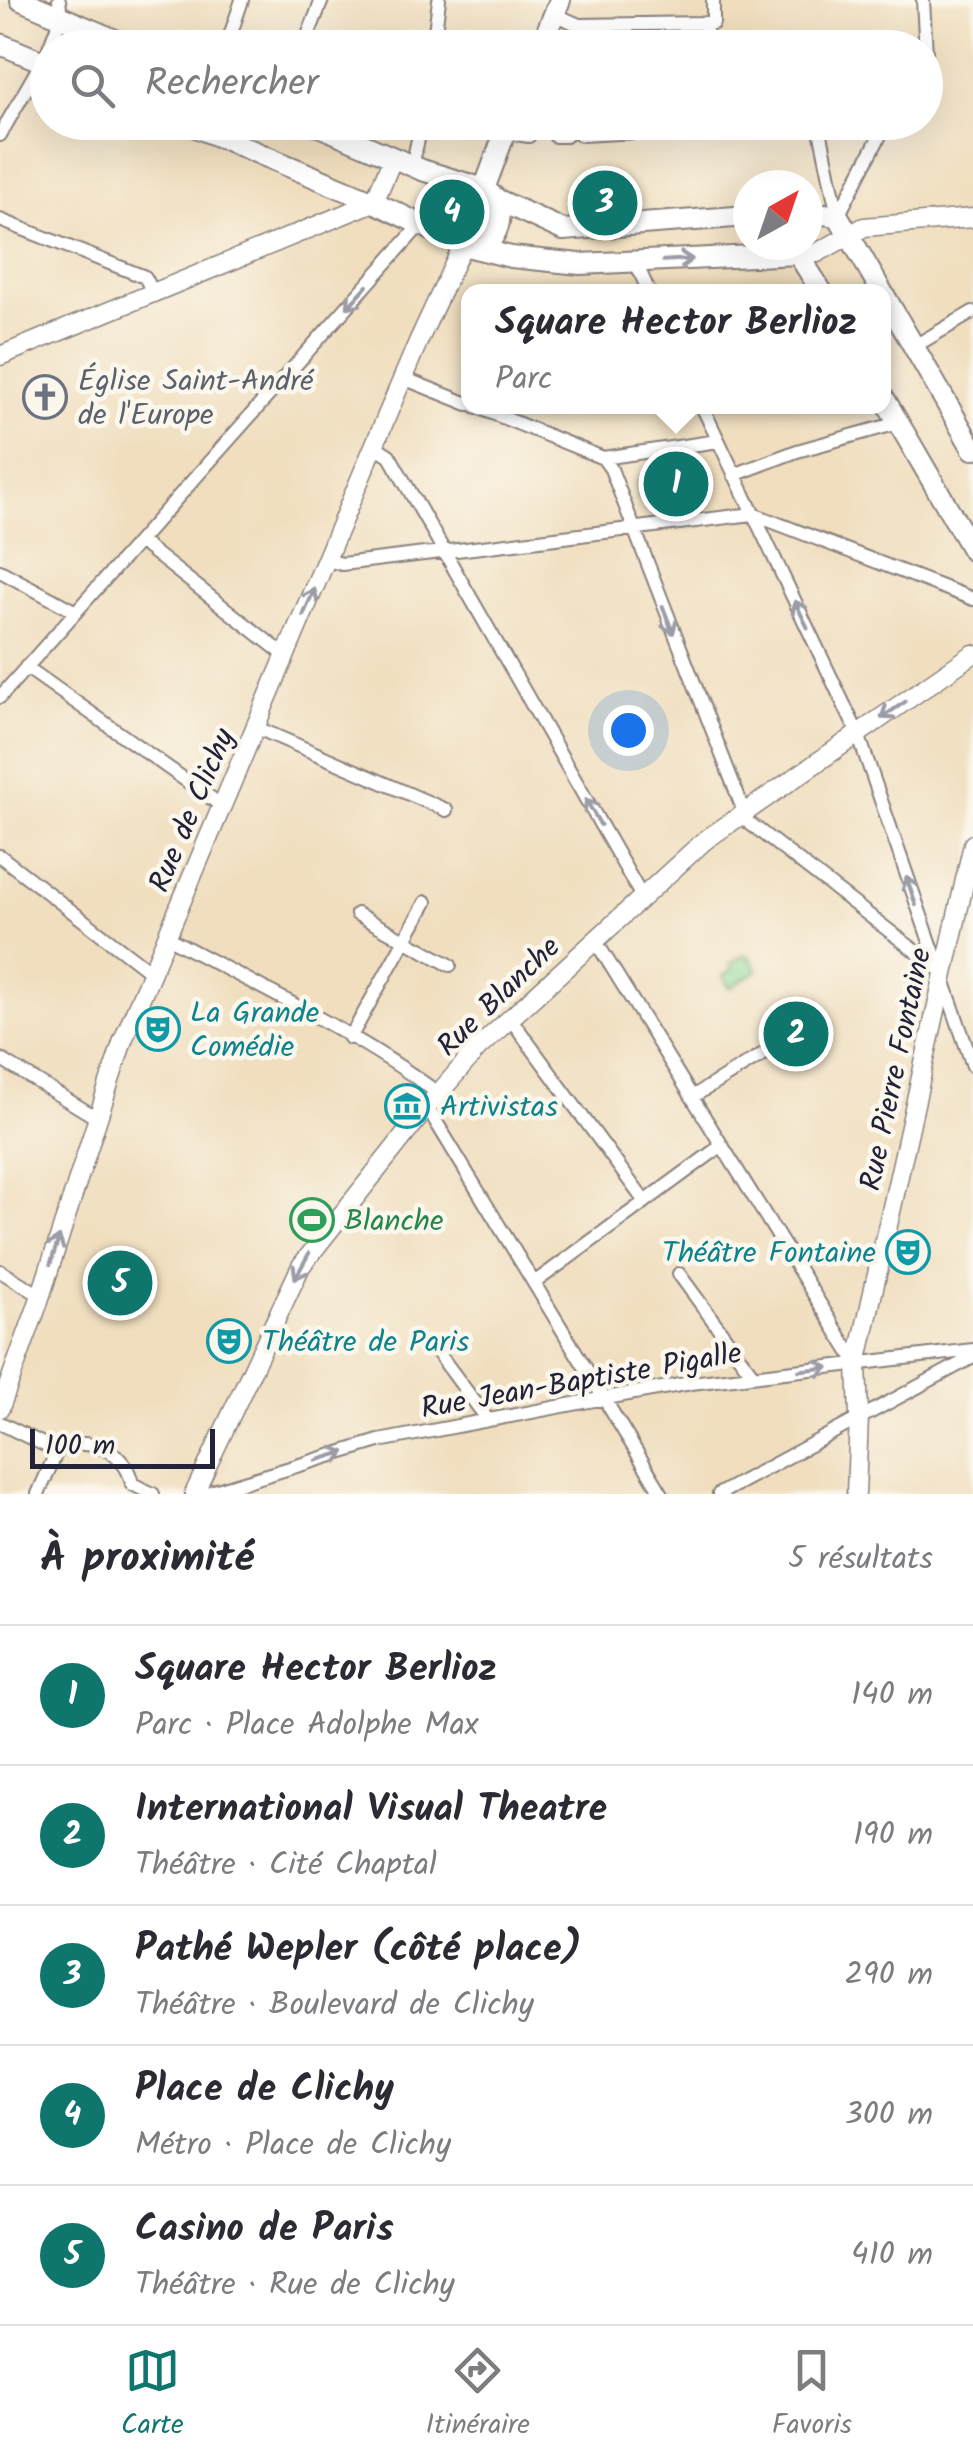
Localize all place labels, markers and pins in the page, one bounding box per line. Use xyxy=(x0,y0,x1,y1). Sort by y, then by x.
pin: 3 xyxy=(572,166,638,240)
pin: 4 xyxy=(420,174,484,250)
place label: Église Saint-André de l'Europe xyxy=(78,358,315,440)
church icon: Église Saint-André de l'Europe xyxy=(22,374,68,420)
pin: 1 xyxy=(644,446,708,522)
place label: La Grande Comédie xyxy=(190,990,319,1072)
pin: 2 xyxy=(764,996,828,1072)
theatre icon: La Grande Comédie xyxy=(135,1006,181,1052)
museum icon: Artivistas xyxy=(384,1083,430,1129)
place label: Artivistas xyxy=(440,1084,558,1132)
sports icon: Blanche xyxy=(289,1197,335,1243)
place label: Blanche xyxy=(344,1198,443,1246)
theatre icon: Théâtre Fontaine xyxy=(885,1229,931,1275)
place label: Théâtre Fontaine xyxy=(662,1230,876,1278)
pin: 5 xyxy=(88,1246,152,1320)
theatre icon: Théâtre de Paris xyxy=(206,1318,252,1364)
place label: Théâtre de Paris xyxy=(262,1319,469,1367)

